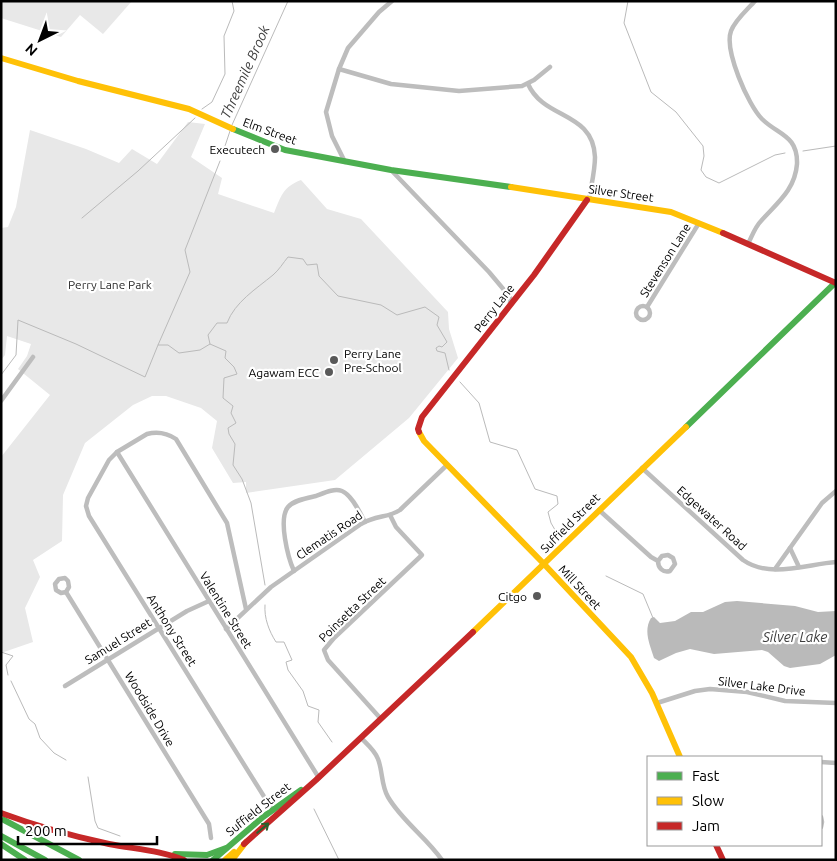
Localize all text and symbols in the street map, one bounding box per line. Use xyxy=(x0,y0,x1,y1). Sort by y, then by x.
north arrow xyxy=(15,15,65,65)
water label: Threemile Brook xyxy=(217,22,273,121)
text: N xyxy=(22,40,41,59)
street label: Elm Street xyxy=(241,115,299,147)
place label: Executech xyxy=(209,143,265,156)
marker: Executech xyxy=(269,143,281,155)
street label: Silver Street xyxy=(588,182,655,204)
street label: Stevenson Lane xyxy=(637,221,693,299)
park label: Perry Lane Park xyxy=(68,278,152,291)
street label: Perry Lane xyxy=(471,281,517,335)
place label: Perry Lane Pre-School xyxy=(344,347,402,374)
marker: Perry Lane Pre-School xyxy=(328,354,340,366)
place label: Agawam ECC xyxy=(248,366,320,379)
marker: Agawam ECC xyxy=(323,366,335,378)
street label: Edgewater Road xyxy=(675,483,749,553)
street label: Suffield Street xyxy=(538,491,602,555)
street label: Clematis Road xyxy=(293,508,365,562)
street label: Mill Street xyxy=(556,562,604,612)
street label: Valentine Street xyxy=(197,569,255,651)
street label: Poinsetta Street xyxy=(316,574,388,644)
place label: Citgo xyxy=(498,590,527,603)
marker: Citgo xyxy=(531,590,543,602)
street label: Anthony Street xyxy=(145,592,199,668)
street label: Samuel Street xyxy=(82,615,154,667)
water label: Silver Lake xyxy=(762,629,827,645)
street label: Woodside Drive xyxy=(123,669,177,749)
street label: Silver Lake Drive xyxy=(718,674,806,698)
legend xyxy=(647,756,822,846)
text: Fast xyxy=(692,767,720,784)
street label: Suffield Street xyxy=(223,780,293,838)
text: Slow xyxy=(692,792,725,809)
scale bar xyxy=(18,814,156,846)
text: Jam xyxy=(692,817,720,834)
text: 200 m xyxy=(25,822,67,839)
one-way arrow xyxy=(256,823,269,834)

